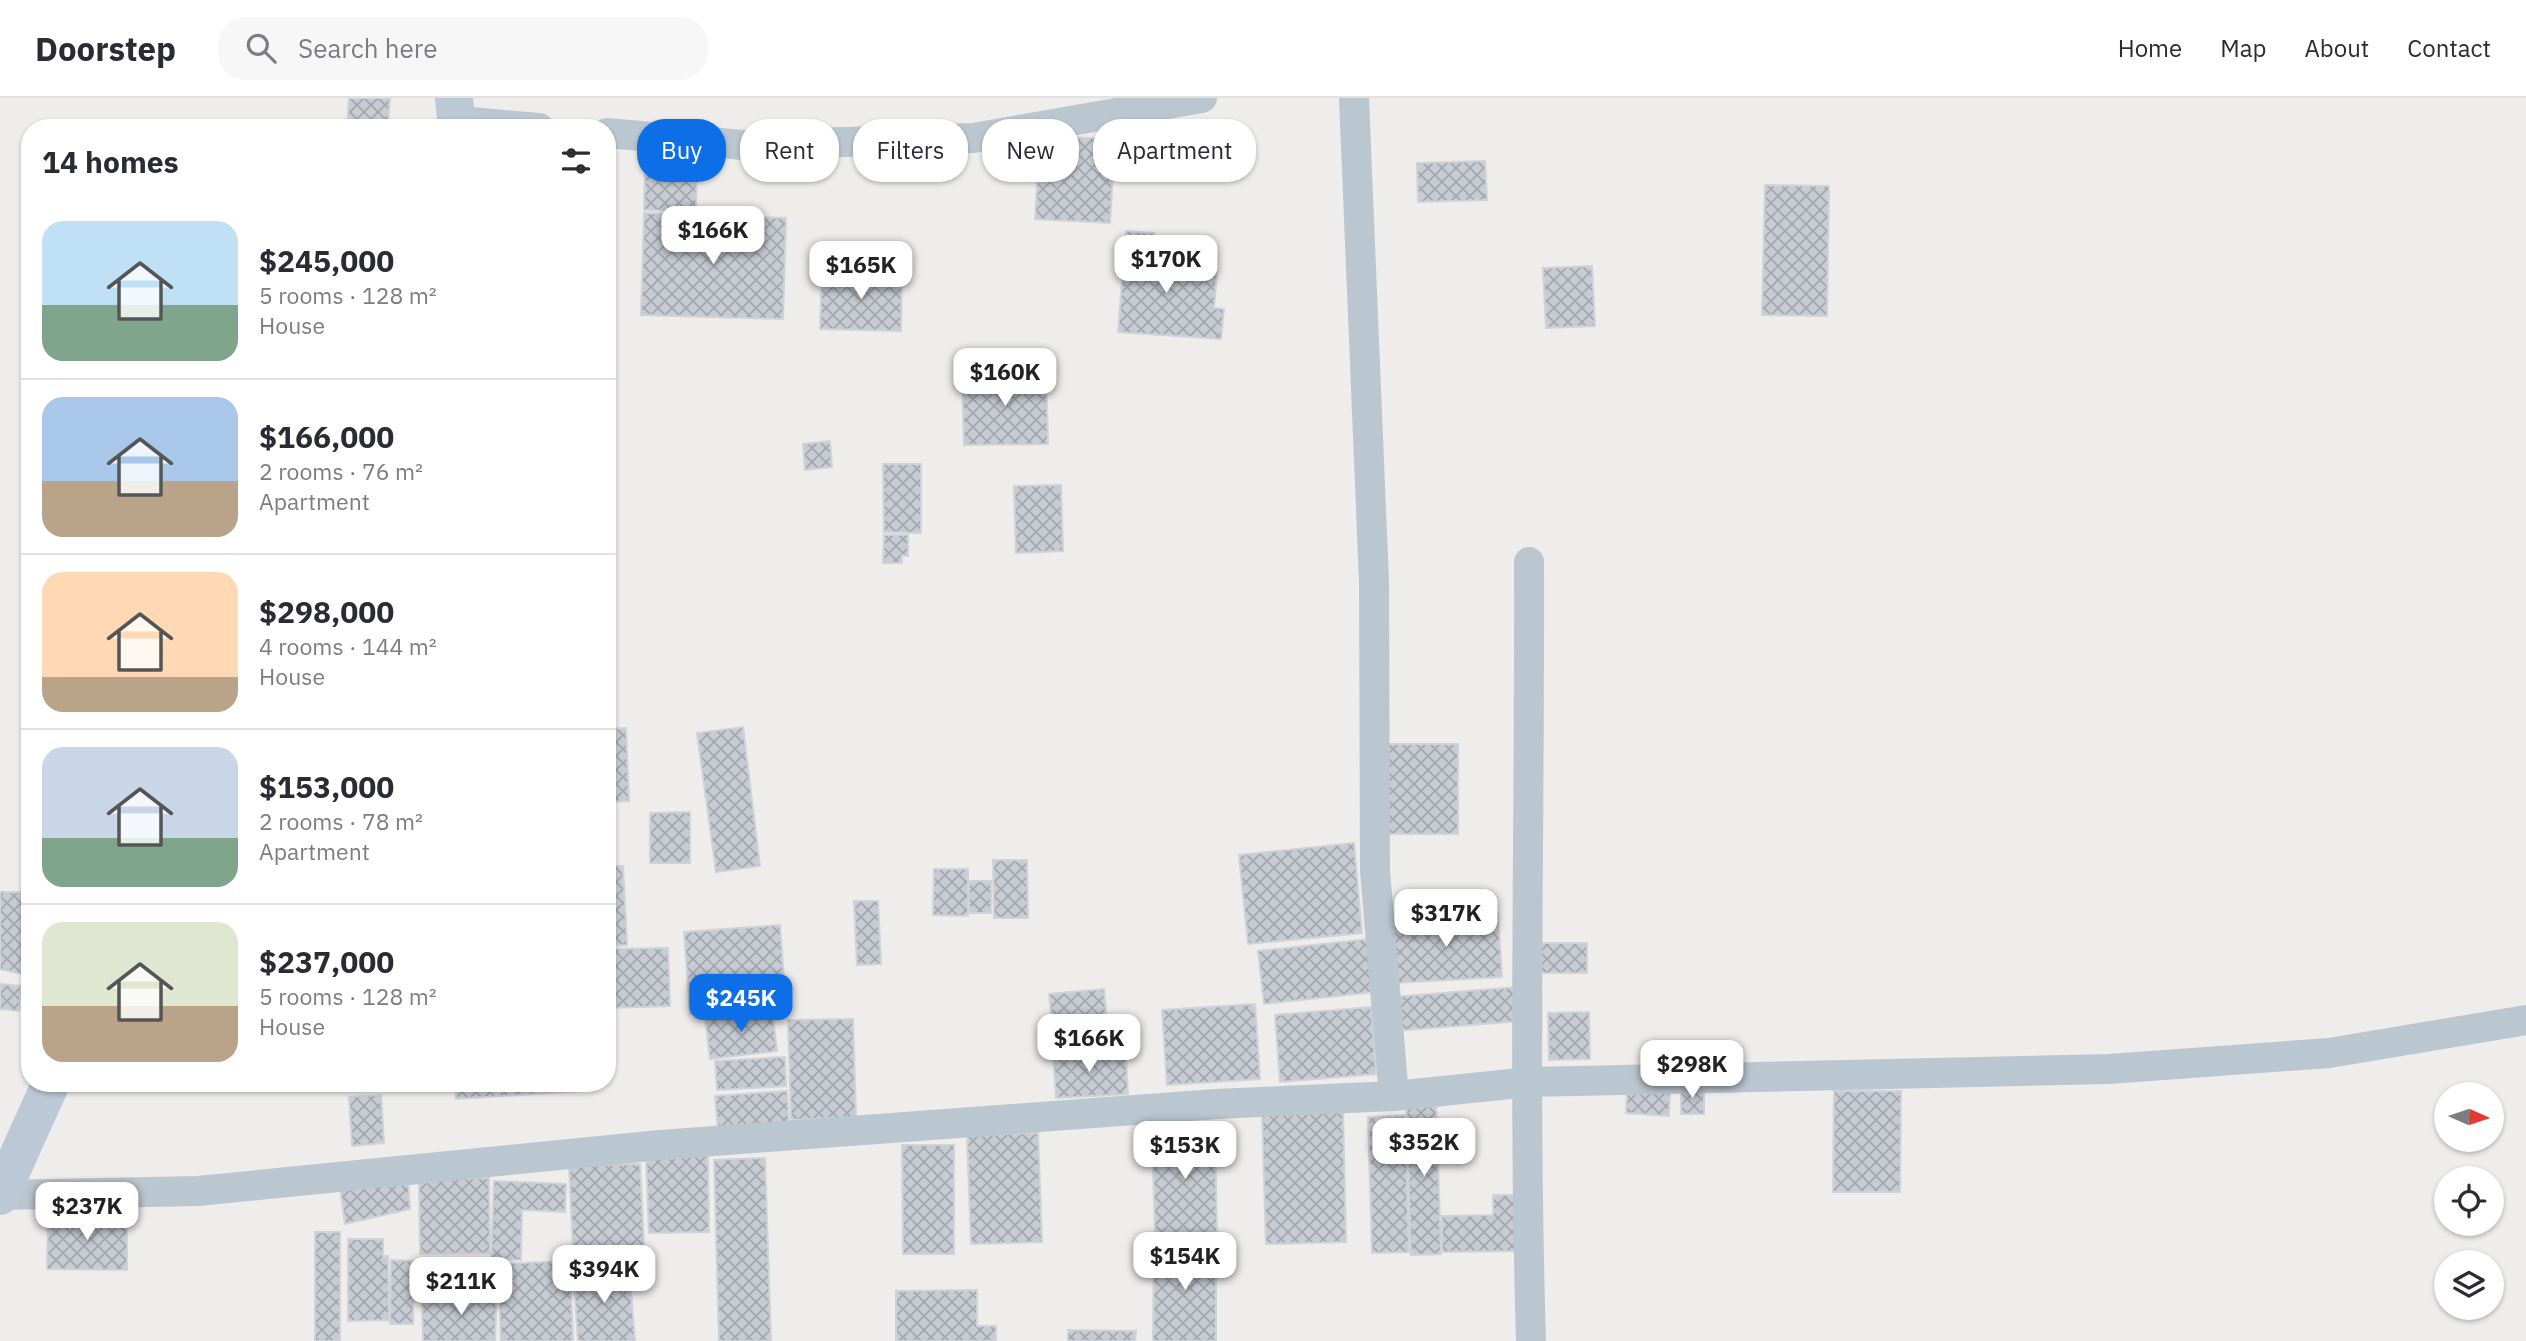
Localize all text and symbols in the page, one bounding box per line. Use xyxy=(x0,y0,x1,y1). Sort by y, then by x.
search box xyxy=(218,17,708,80)
text: Doorstep xyxy=(35,27,176,70)
icon: search xyxy=(242,29,280,67)
text: Search here xyxy=(298,31,437,65)
text: Home xyxy=(2118,32,2182,64)
text: Map xyxy=(2220,32,2266,64)
text: About xyxy=(2304,32,2369,64)
text: Contact xyxy=(2407,32,2491,64)
chip: Buy xyxy=(637,119,726,182)
chip: Rent xyxy=(740,119,839,182)
chip: Filters xyxy=(853,119,968,182)
chip: New xyxy=(982,119,1079,182)
chip: Apartment xyxy=(1093,119,1256,182)
text: 14 homes xyxy=(42,142,179,181)
icon: filters xyxy=(557,142,595,180)
pin: $166K xyxy=(664,206,762,266)
text: $166K xyxy=(677,214,749,244)
pin: $170K xyxy=(1117,236,1215,295)
text: $245,000 xyxy=(259,241,394,280)
pin: $165K xyxy=(812,242,910,301)
text: $170K xyxy=(1130,243,1202,273)
icon: home xyxy=(98,249,182,333)
text: $165K xyxy=(825,249,897,279)
text: 5 rooms · 128 m² xyxy=(259,280,437,310)
text: House xyxy=(259,310,325,340)
pin: $160K xyxy=(956,348,1054,408)
text: $160K xyxy=(969,356,1041,386)
text: $166,000 xyxy=(259,417,394,456)
icon: home xyxy=(98,425,182,509)
text: 2 rooms · 76 m² xyxy=(259,456,423,486)
text: Apartment xyxy=(259,486,370,516)
text: $298,000 xyxy=(259,592,394,631)
icon: home xyxy=(98,600,182,684)
text: 4 rooms · 144 m² xyxy=(259,631,437,661)
text: House xyxy=(259,661,325,691)
text: $153,000 xyxy=(259,767,394,806)
icon: home xyxy=(98,775,182,859)
text: 2 rooms · 78 m² xyxy=(259,806,423,836)
text: Apartment xyxy=(259,836,370,866)
pin: $317K xyxy=(1397,890,1495,949)
text: $317K xyxy=(1410,897,1482,927)
text: $237,000 xyxy=(259,942,394,981)
icon: home xyxy=(98,950,182,1034)
pin: $245K xyxy=(692,974,790,1034)
text: 5 rooms · 128 m² xyxy=(259,981,437,1011)
text: $245K xyxy=(705,982,777,1012)
text: House xyxy=(259,1011,325,1041)
pin: $166K xyxy=(1040,1014,1138,1074)
text: $166K xyxy=(1053,1022,1125,1052)
pin: $298K xyxy=(1643,1040,1741,1100)
text: $298K xyxy=(1656,1048,1728,1078)
north arrow xyxy=(2434,1082,2504,1152)
map controls xyxy=(2434,1082,2504,1320)
pin: $352K xyxy=(1375,1118,1473,1178)
pin: $153K xyxy=(1136,1122,1234,1181)
text: $352K xyxy=(1388,1126,1460,1156)
text: $153K xyxy=(1149,1129,1221,1159)
button: locate xyxy=(2434,1166,2504,1236)
pin: $237K xyxy=(38,1182,136,1242)
text: $237K xyxy=(51,1190,123,1220)
pin: $154K xyxy=(1136,1232,1234,1292)
text: $154K xyxy=(1149,1240,1221,1270)
pin: $394K xyxy=(555,1246,653,1305)
button: layers xyxy=(2434,1250,2504,1320)
text: $394K xyxy=(568,1253,640,1283)
pin: $211K xyxy=(412,1258,510,1317)
text: $211K xyxy=(425,1265,497,1295)

